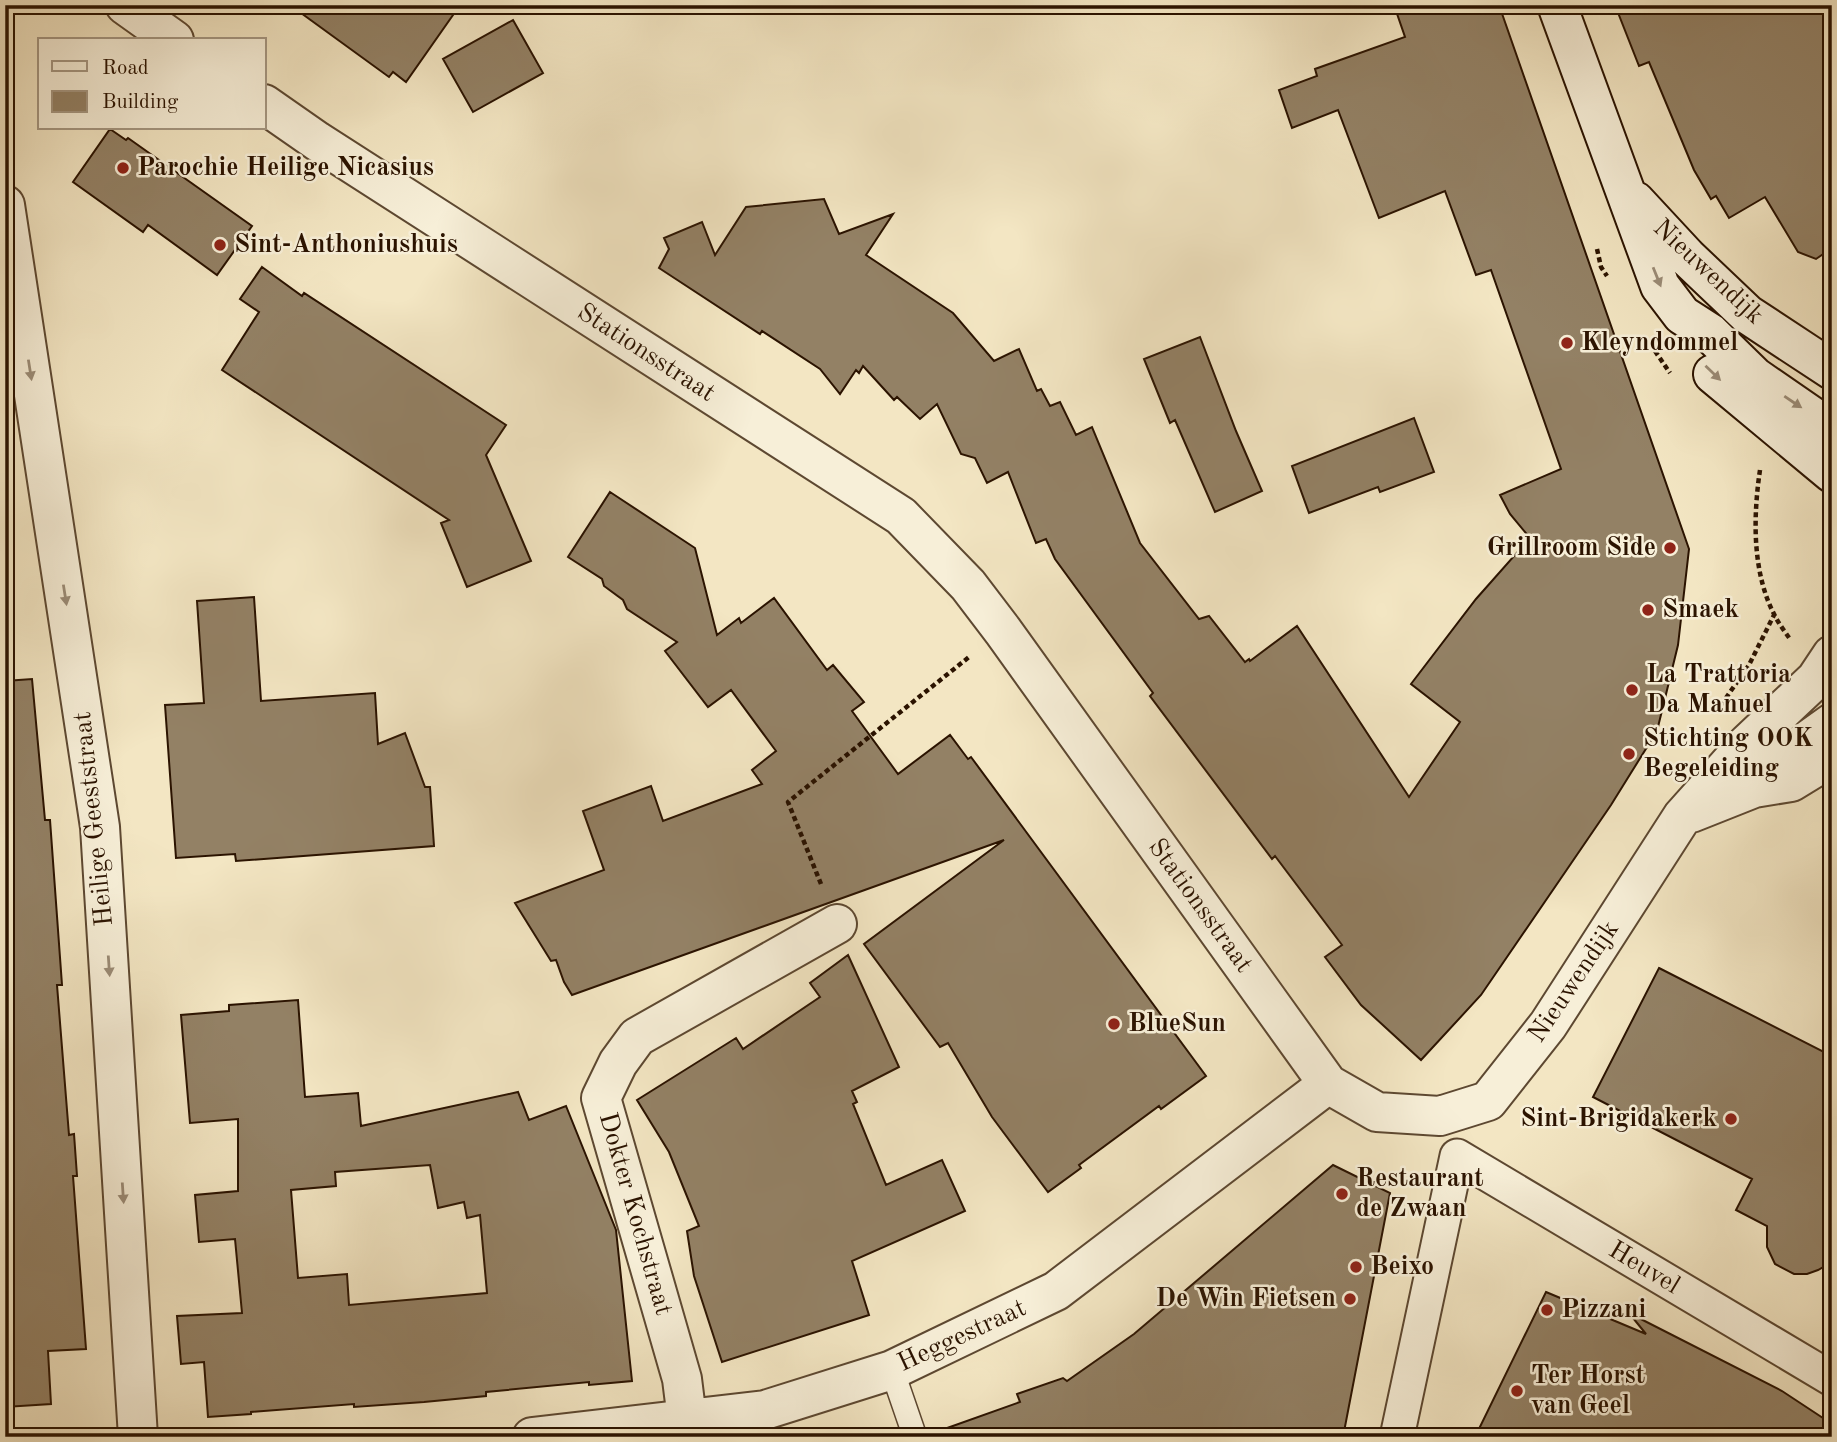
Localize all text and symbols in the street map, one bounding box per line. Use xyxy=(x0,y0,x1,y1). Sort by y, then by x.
legend xyxy=(38,38,266,130)
text: Road xyxy=(102,58,149,79)
text: Building xyxy=(102,92,179,113)
place label: Parochie Heilige Nicasius xyxy=(137,155,434,181)
marker: Parochie Heilige Nicasius xyxy=(115,160,131,176)
street label: Nieuwendijk xyxy=(1648,215,1768,329)
place label: Sint-Anthoniushuis xyxy=(234,232,458,258)
marker: Sint-Anthoniushuis xyxy=(212,237,228,253)
one-way arrow xyxy=(1651,267,1662,288)
street label: Stationsstraat xyxy=(573,299,719,407)
place label: Kleyndommel xyxy=(1581,330,1738,356)
marker: Kleyndommel xyxy=(1559,335,1575,351)
one-way arrow xyxy=(25,359,36,381)
one-way arrow xyxy=(1704,364,1721,380)
one-way arrow xyxy=(1784,395,1802,409)
place label: Grillroom Side xyxy=(1487,535,1656,561)
marker: Grillroom Side xyxy=(1662,540,1678,556)
one-way arrow xyxy=(60,584,71,606)
place label: Smaek xyxy=(1662,597,1739,623)
marker: Smaek xyxy=(1640,602,1656,618)
place label: La Trattoria Da Manuel xyxy=(1646,662,1791,718)
marker: La Trattoria Da Manuel xyxy=(1624,682,1640,698)
street label: Heilige Geeststraat xyxy=(70,710,118,928)
place label: Stichting OOK Begeleiding xyxy=(1643,726,1813,782)
marker: Stichting OOK Begeleiding xyxy=(1621,746,1637,762)
street label: Stationsstraat xyxy=(1143,834,1257,978)
street label: Nieuwendijk xyxy=(1524,917,1624,1047)
one-way arrow xyxy=(104,955,115,977)
place label: BlueSun xyxy=(1128,1011,1226,1037)
marker: BlueSun xyxy=(1106,1016,1122,1032)
place label: Sint-Brigidakerk xyxy=(1520,1106,1717,1132)
street label: Dokter Kochstraat xyxy=(594,1110,676,1318)
marker: Sint-Brigidakerk xyxy=(1723,1111,1739,1127)
place label: Restaurant de Zwaan xyxy=(1356,1166,1484,1222)
one-way arrow xyxy=(118,1183,129,1205)
marker: Restaurant de Zwaan xyxy=(1334,1186,1350,1202)
street label: Heuvel xyxy=(1604,1237,1684,1299)
place label: Beixo xyxy=(1370,1254,1434,1280)
marker: Beixo xyxy=(1348,1259,1364,1275)
place label: De Win Fietsen xyxy=(1156,1286,1336,1312)
marker: De Win Fietsen xyxy=(1342,1291,1358,1307)
street label: Heggestraat xyxy=(894,1295,1030,1377)
place label: Pizzani xyxy=(1561,1297,1646,1323)
marker: Pizzani xyxy=(1539,1302,1555,1318)
place label: Ter Horst van Geel xyxy=(1531,1363,1645,1419)
marker: Ter Horst van Geel xyxy=(1509,1383,1525,1399)

